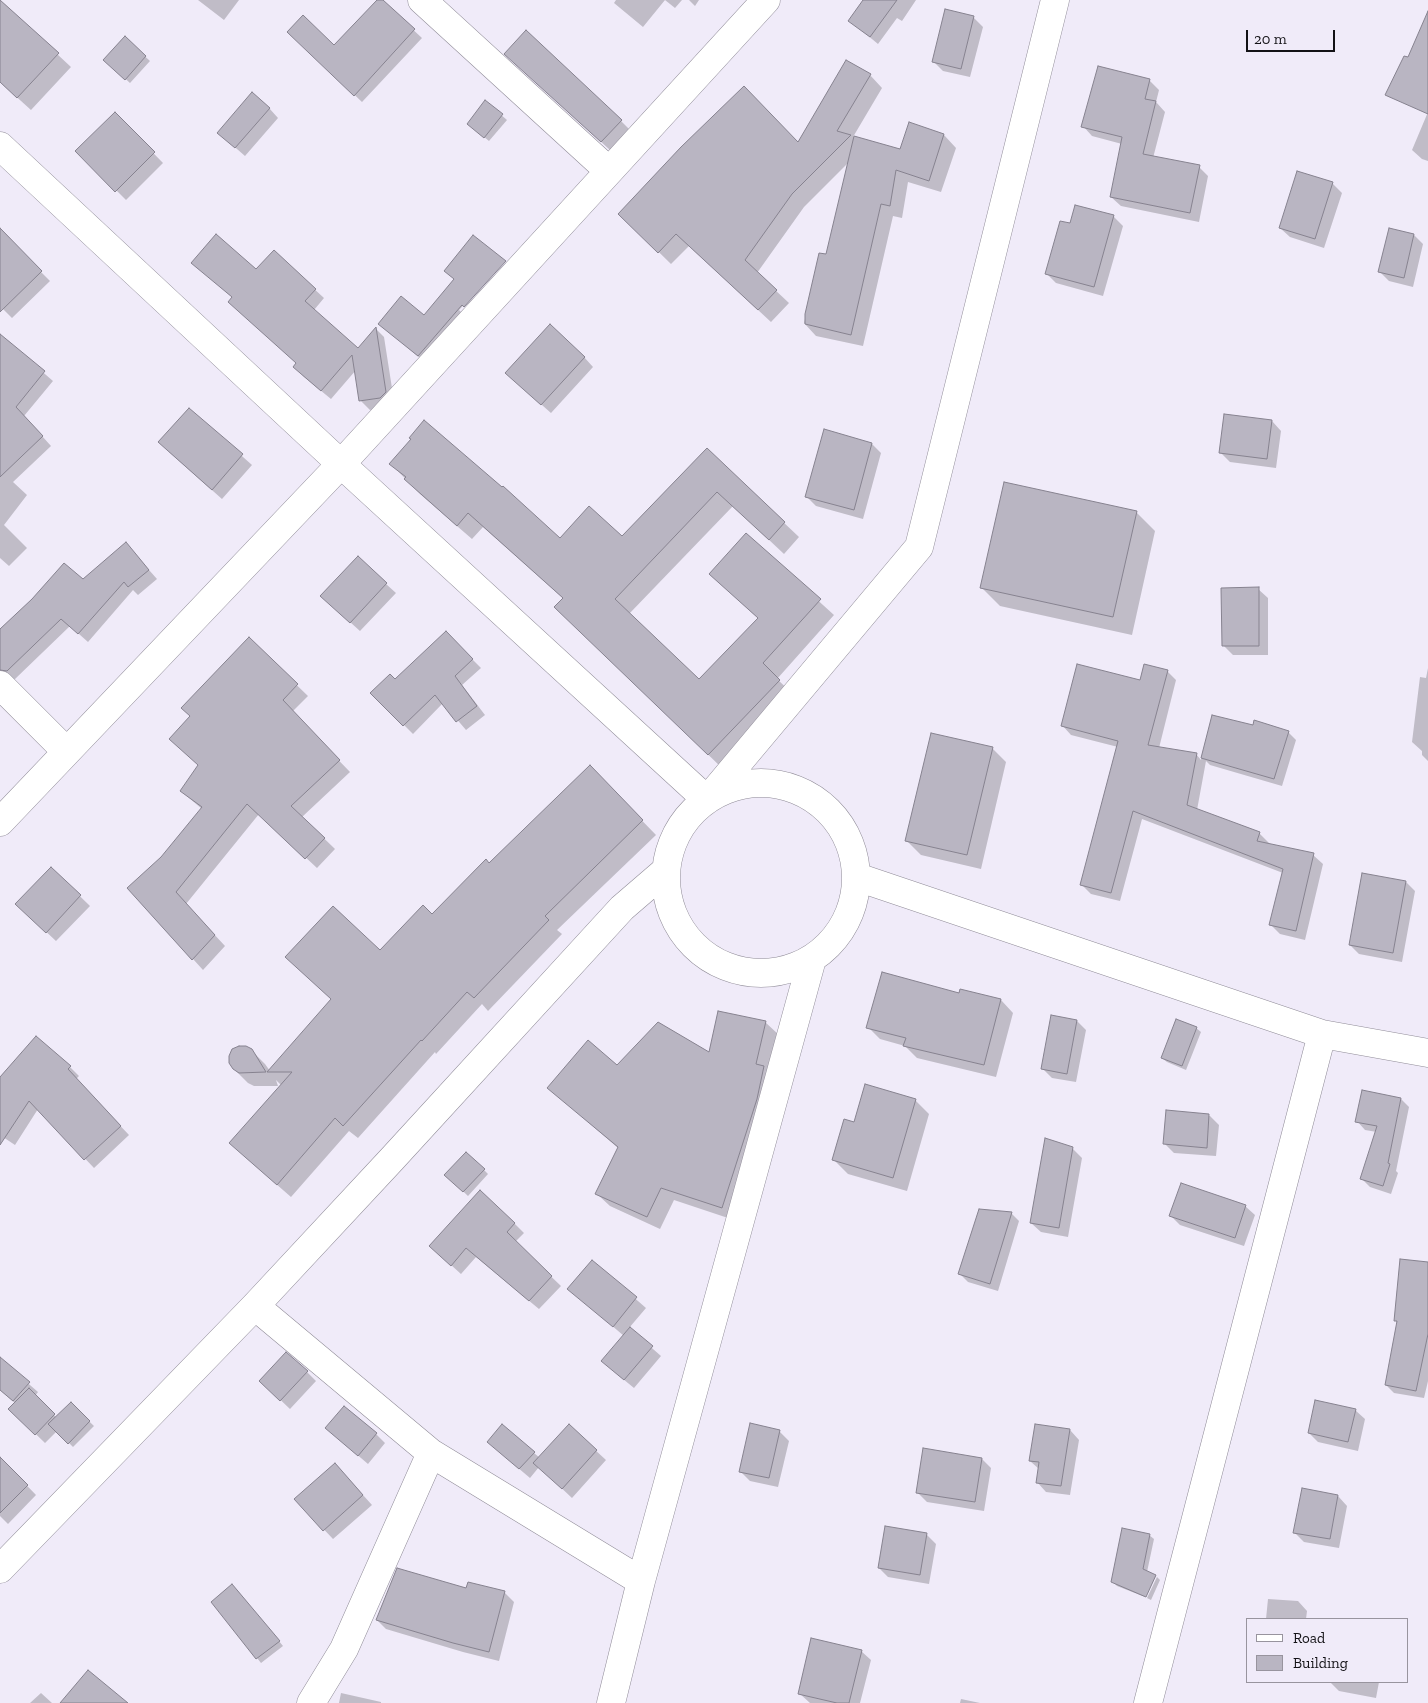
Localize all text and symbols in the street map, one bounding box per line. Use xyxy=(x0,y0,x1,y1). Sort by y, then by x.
scale bar xyxy=(1248,20,1337,52)
text: 20 m xyxy=(1254,30,1287,48)
legend xyxy=(1246,1618,1408,1683)
text: Road xyxy=(1293,1629,1325,1647)
text: Building xyxy=(1293,1654,1348,1672)

